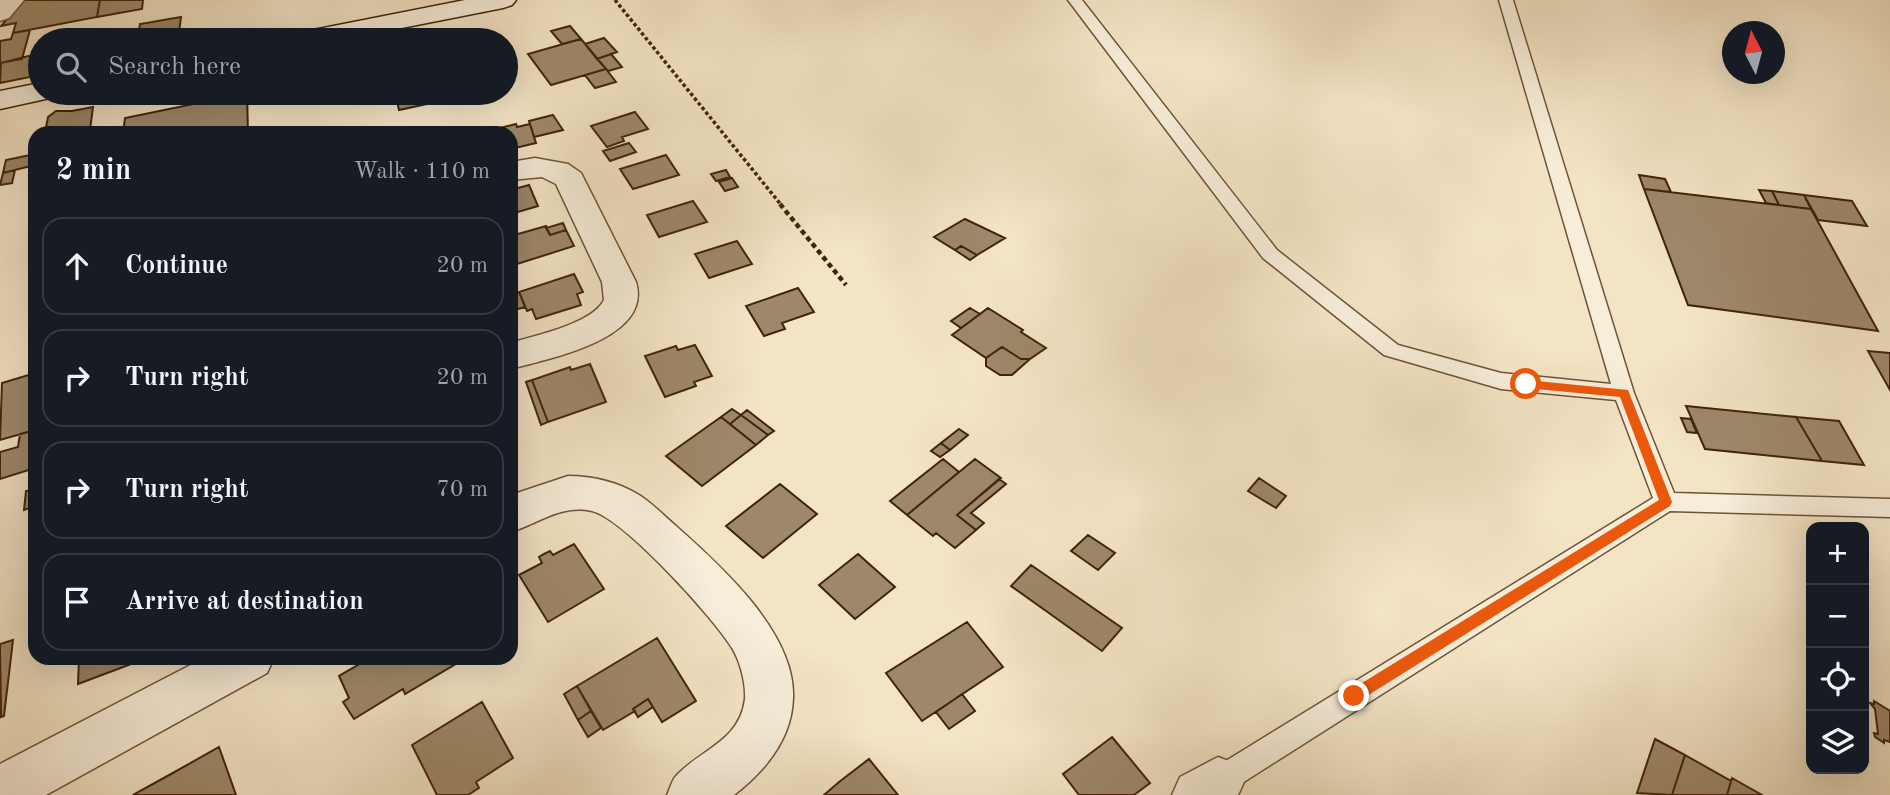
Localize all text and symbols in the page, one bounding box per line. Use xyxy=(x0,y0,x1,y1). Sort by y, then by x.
north arrow xyxy=(1722,21,1785,84)
search box xyxy=(28,28,518,105)
icon: search xyxy=(52,48,90,86)
text: Search here xyxy=(108,54,241,80)
text: 2 min xyxy=(56,156,131,186)
text: Walk · 110 m xyxy=(354,160,490,183)
icon: ahead xyxy=(58,247,96,285)
text: Continue xyxy=(125,253,228,279)
text: 20 m xyxy=(437,254,488,277)
icon: right xyxy=(58,359,96,397)
text: Turn right xyxy=(125,365,248,391)
text: 20 m xyxy=(437,366,488,389)
route start xyxy=(1510,368,1541,399)
icon: right xyxy=(58,471,96,509)
text: Turn right xyxy=(125,477,248,503)
text: 70 m xyxy=(437,478,488,501)
map controls xyxy=(1806,522,1869,774)
button: + xyxy=(1806,522,1869,585)
icon: arrive xyxy=(58,583,96,621)
button: − xyxy=(1806,585,1869,648)
text: Arrive at destination xyxy=(125,589,364,615)
button: locate xyxy=(1806,648,1869,711)
route end xyxy=(1338,680,1369,711)
button: layers xyxy=(1806,711,1869,774)

